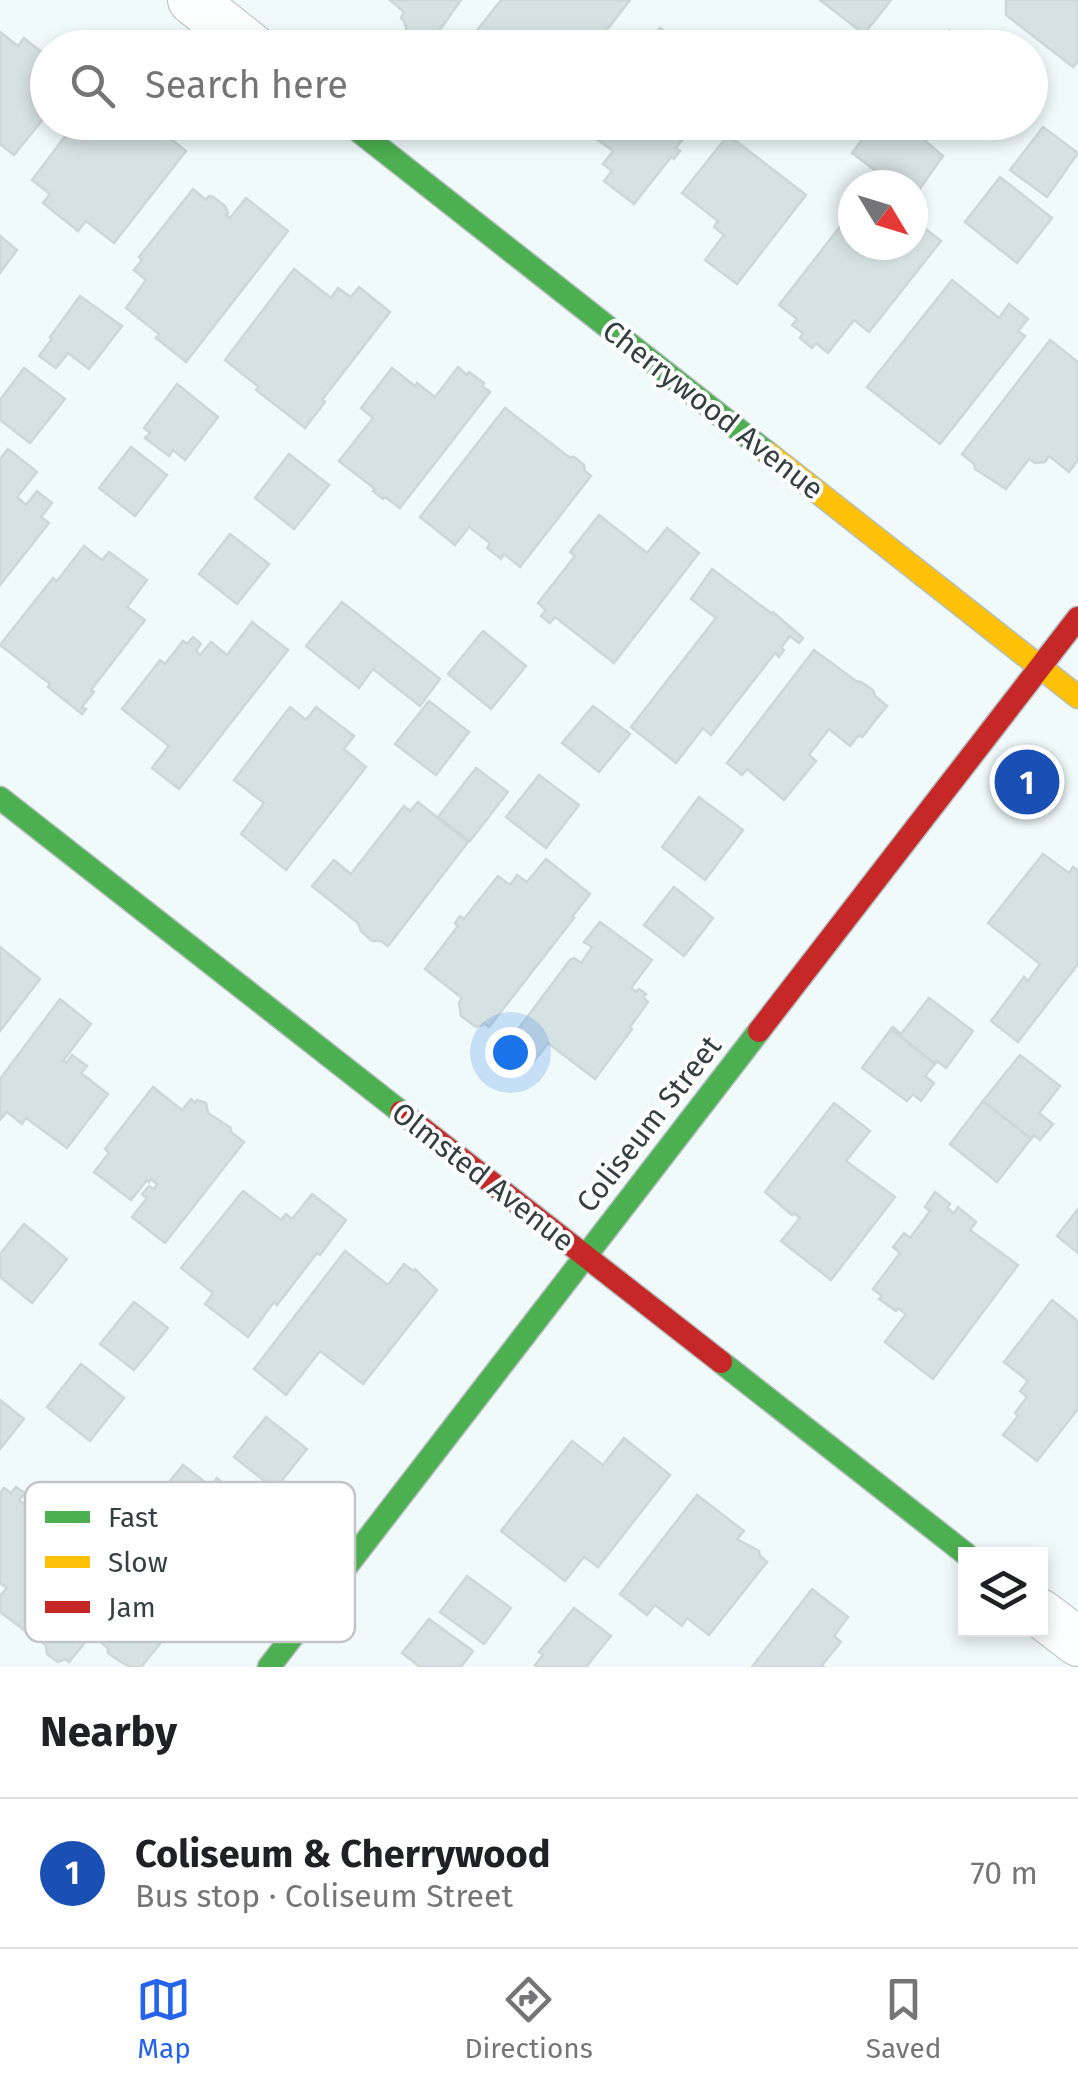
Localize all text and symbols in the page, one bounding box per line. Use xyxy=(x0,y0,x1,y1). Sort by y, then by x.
search box xyxy=(30,30,1048,140)
icon: search xyxy=(65,58,120,113)
text: Search here xyxy=(145,62,348,108)
north arrow xyxy=(838,170,928,260)
street label: Cherrywood Avenue xyxy=(595,313,831,507)
pin: 1 xyxy=(994,744,1060,820)
your location xyxy=(485,1027,536,1078)
street label: Coliseum Street xyxy=(569,1029,729,1219)
street label: Olmsted Avenue xyxy=(385,1095,581,1259)
legend xyxy=(25,1482,355,1642)
text: Fast xyxy=(108,1501,159,1534)
text: Slow xyxy=(108,1546,168,1579)
map controls xyxy=(958,1547,1048,1637)
button: layers xyxy=(958,1547,1048,1637)
text: Jam xyxy=(108,1591,156,1624)
text: Nearby xyxy=(40,1707,177,1757)
text: Coliseum & Cherrywood xyxy=(135,1831,551,1877)
text: 1 xyxy=(65,1854,80,1892)
text: 70 m xyxy=(970,1854,1038,1892)
text: Bus stop · Coliseum Street xyxy=(135,1877,513,1915)
tab: Map xyxy=(136,1972,191,2065)
tab: Directions xyxy=(464,1972,593,2065)
tab: Saved xyxy=(866,1972,942,2065)

